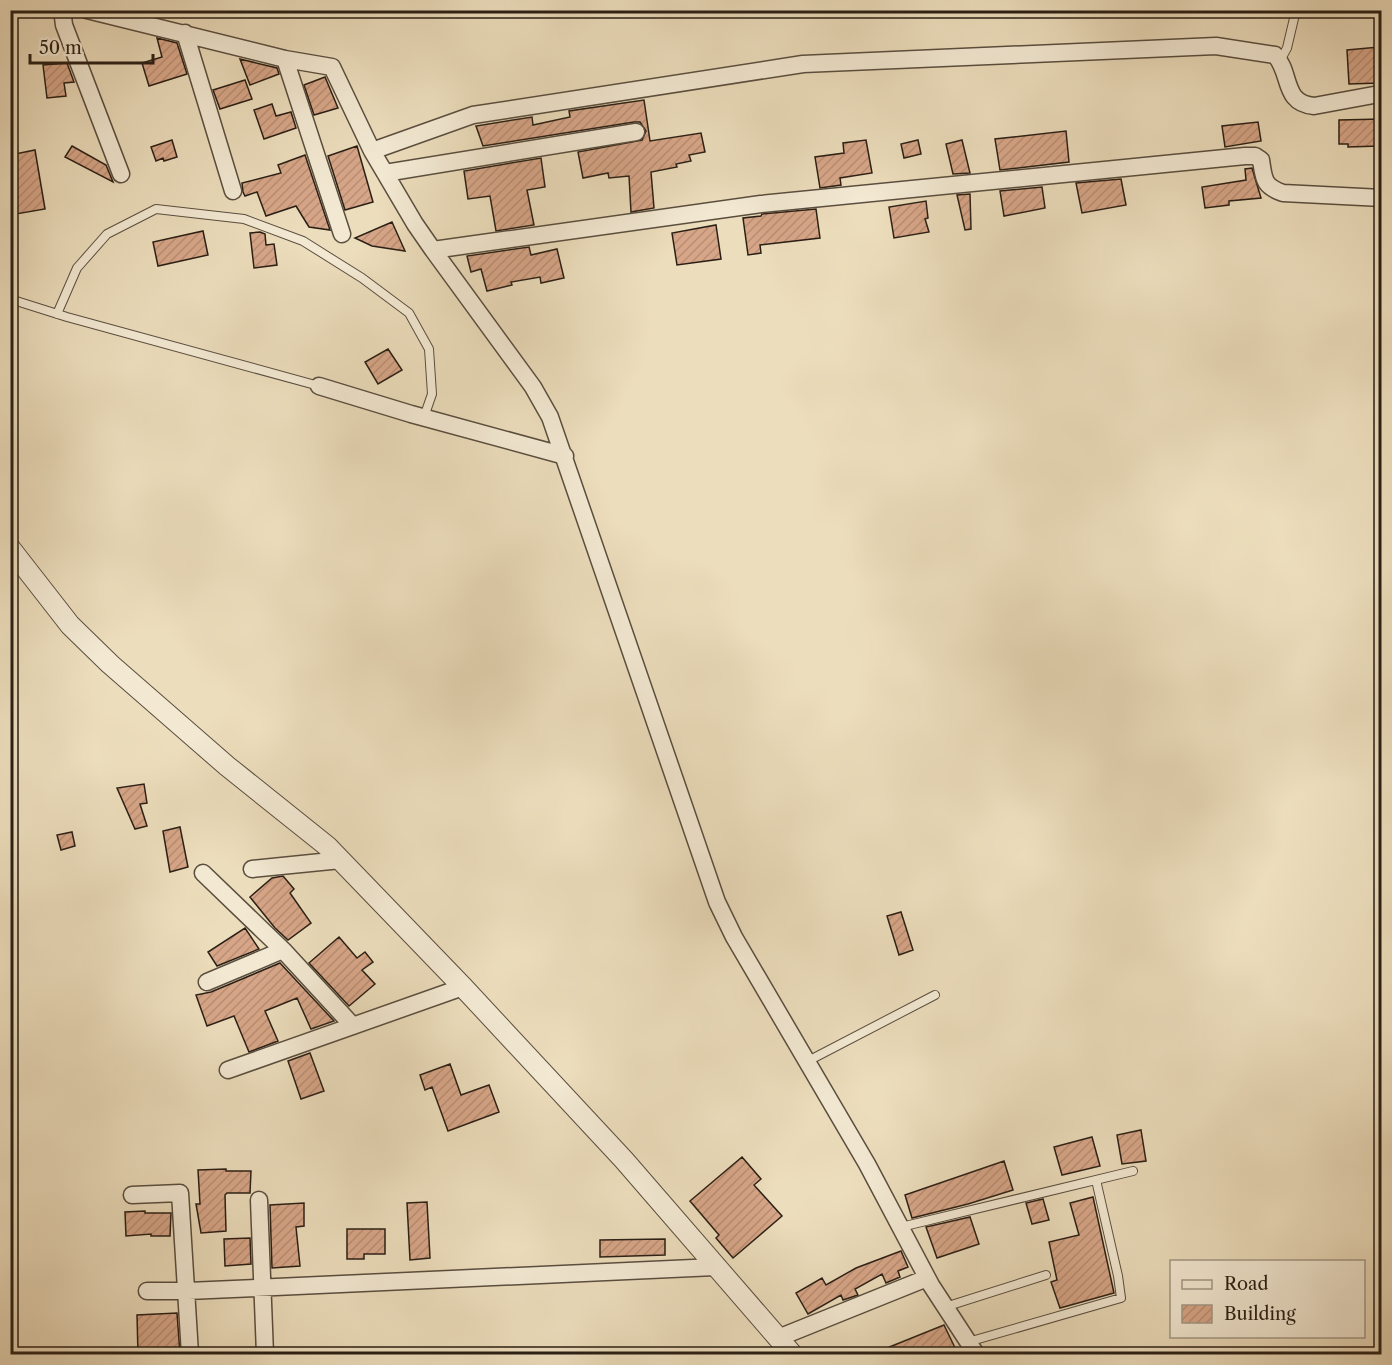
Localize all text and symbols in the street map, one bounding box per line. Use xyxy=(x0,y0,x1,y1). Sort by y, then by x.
scale bar xyxy=(30,27,153,65)
text: 50 m xyxy=(39,37,82,59)
legend xyxy=(1170,1260,1365,1338)
text: Road xyxy=(1224,1273,1269,1295)
text: Building xyxy=(1224,1303,1296,1325)

